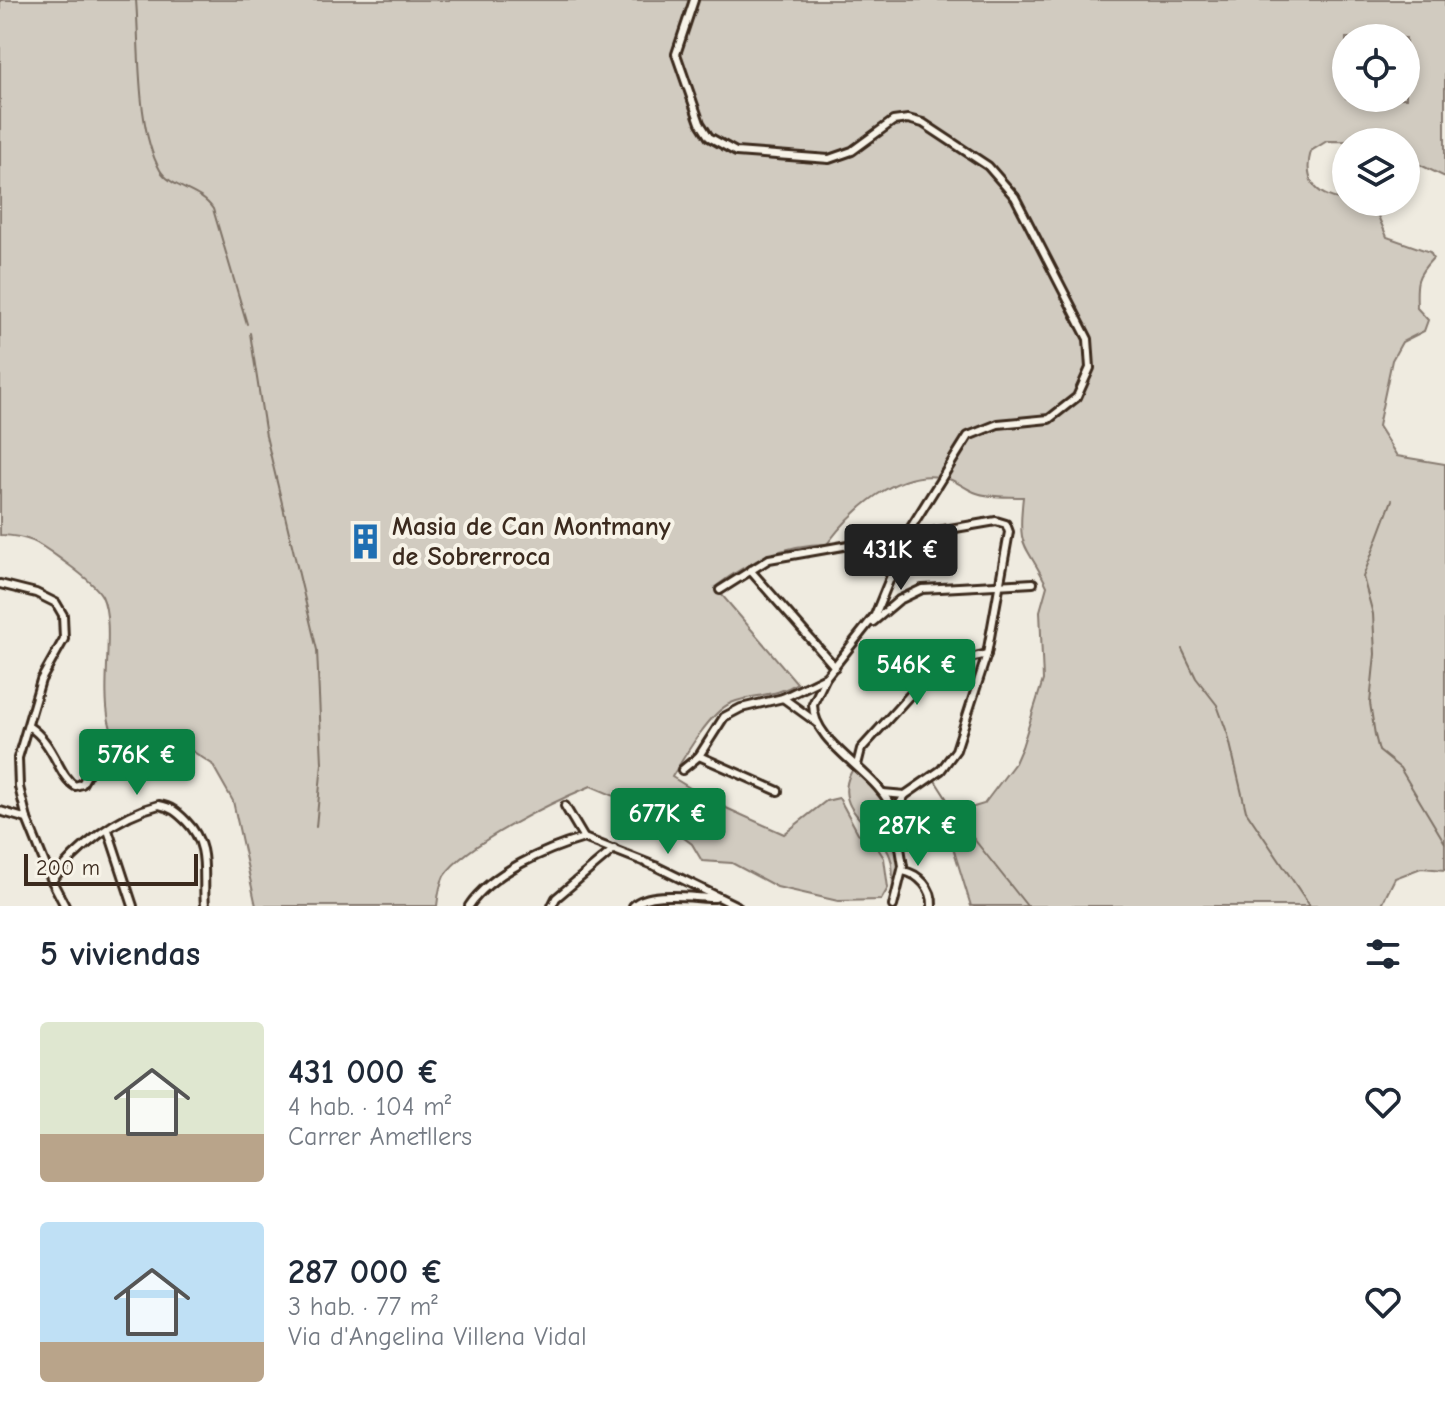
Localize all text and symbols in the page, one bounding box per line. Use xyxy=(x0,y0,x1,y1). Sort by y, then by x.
map controls xyxy=(1332,24,1420,216)
button: locate xyxy=(1332,24,1420,112)
button: layers xyxy=(1332,128,1420,216)
place label: Masia de Can Montmany de Sobrerroca xyxy=(392,512,671,572)
building icon: Masia de Can Montmany de Sobrerroca xyxy=(347,522,385,560)
pin: 431K € xyxy=(836,524,966,592)
text: 431K € xyxy=(862,535,940,565)
pin: 546K € xyxy=(852,639,982,707)
text: 546K € xyxy=(876,650,958,680)
pin: 576K € xyxy=(72,729,202,797)
text: 576K € xyxy=(97,740,177,770)
pin: 677K € xyxy=(603,788,733,856)
text: 677K € xyxy=(629,799,707,829)
pin: 287K € xyxy=(853,800,983,868)
text: 287K € xyxy=(878,811,958,841)
scale bar xyxy=(24,850,198,886)
text: 200 m xyxy=(36,855,100,881)
icon: filters xyxy=(1361,932,1405,976)
text: 5 viviendas xyxy=(40,934,200,974)
text: 431 000 € xyxy=(288,1052,440,1092)
icon: home xyxy=(104,1054,200,1150)
icon: heart xyxy=(1361,1080,1405,1124)
text: 4 hab. · 104 m² xyxy=(288,1092,451,1122)
text: Carrer Ametllers xyxy=(288,1122,472,1152)
text: 287 000 € xyxy=(288,1252,444,1292)
icon: home xyxy=(104,1254,200,1350)
icon: heart xyxy=(1361,1280,1405,1324)
text: 3 hab. · 77 m² xyxy=(288,1292,438,1322)
text: Via d'Angelina Villena Vidal xyxy=(288,1322,587,1352)

